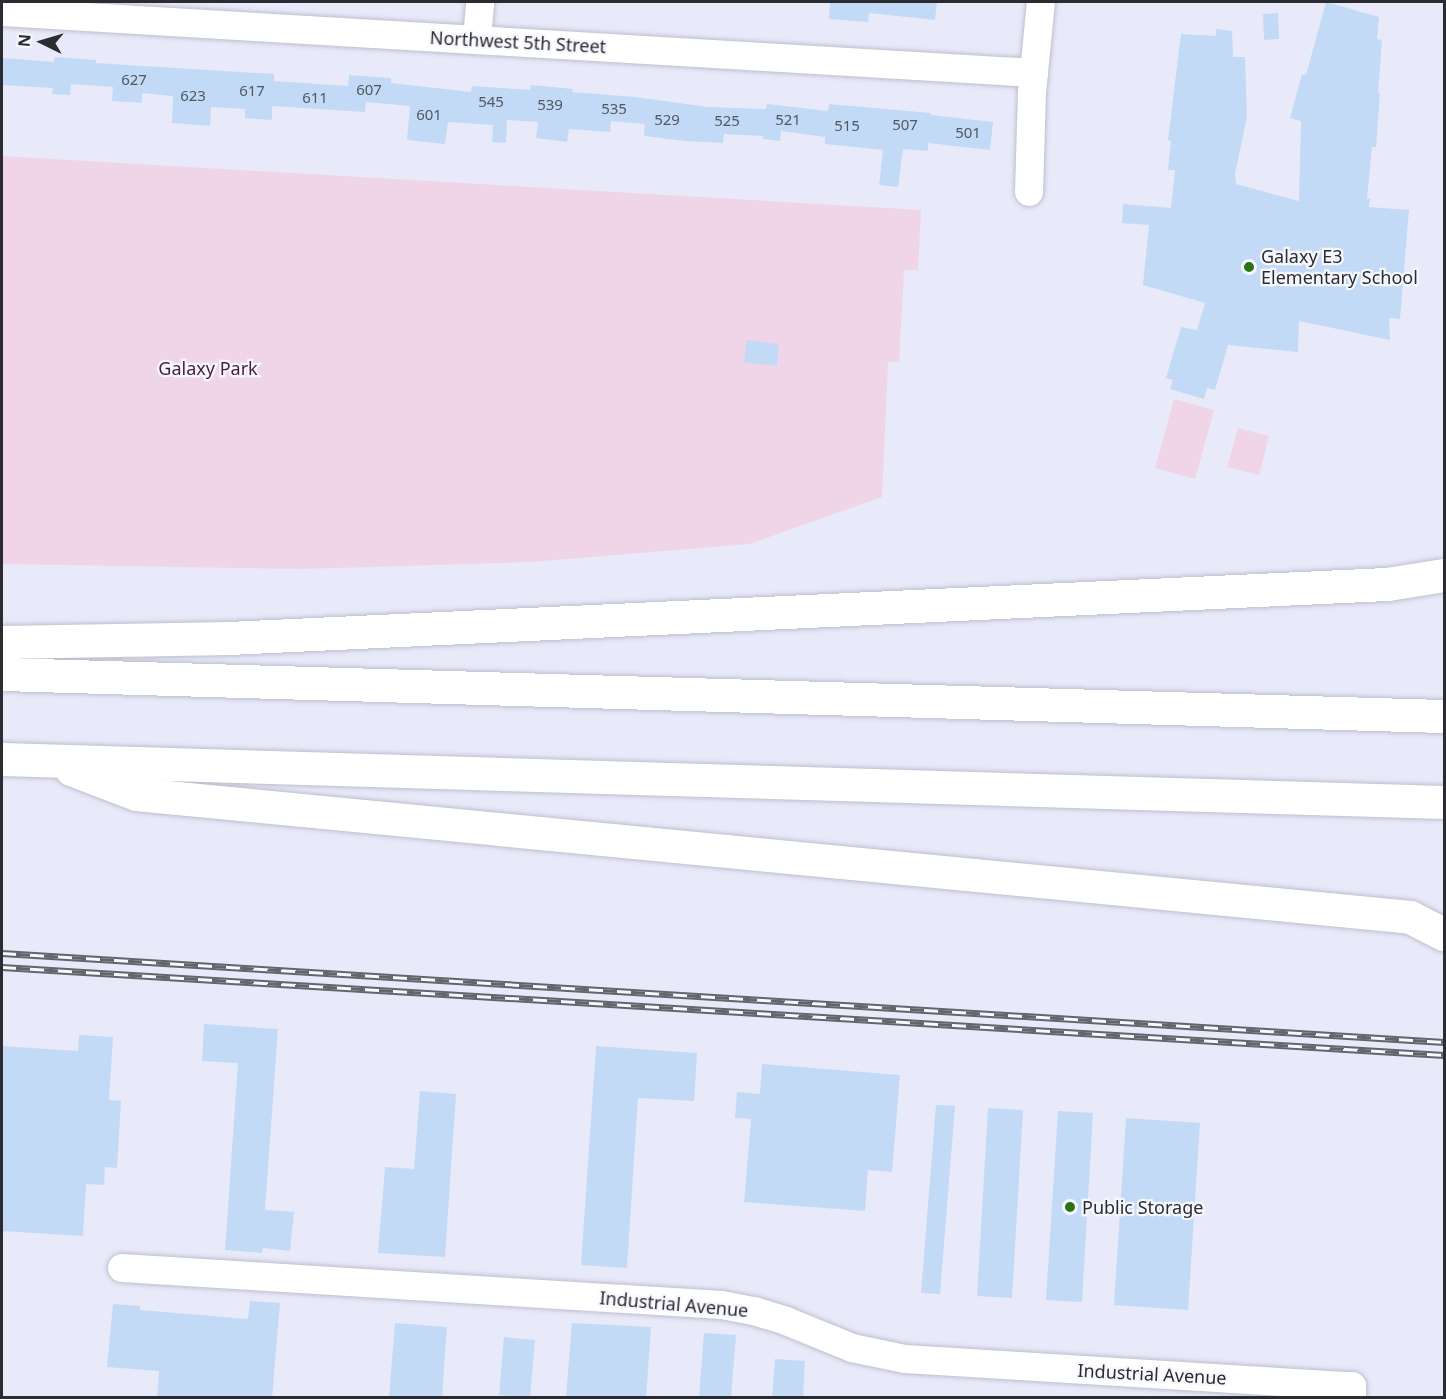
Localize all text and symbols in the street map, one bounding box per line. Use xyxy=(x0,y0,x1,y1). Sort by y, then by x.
north arrow xyxy=(12,12,72,72)
street label: Northwest 5th Street xyxy=(429,27,607,57)
text: N xyxy=(13,33,36,48)
house number: 627 xyxy=(121,71,147,89)
house number: 607 xyxy=(356,81,382,99)
house number: 617 xyxy=(239,82,265,100)
house number: 623 xyxy=(180,87,206,105)
house number: 611 xyxy=(302,89,328,107)
house number: 545 xyxy=(478,93,504,111)
house number: 539 xyxy=(537,96,563,114)
house number: 535 xyxy=(601,100,627,118)
house number: 601 xyxy=(416,106,442,124)
house number: 529 xyxy=(654,111,680,129)
house number: 521 xyxy=(775,111,801,129)
house number: 525 xyxy=(714,112,740,130)
house number: 507 xyxy=(892,116,918,134)
house number: 515 xyxy=(834,117,860,135)
house number: 501 xyxy=(955,124,981,142)
place label: Galaxy E3 Elementary School xyxy=(1261,246,1418,288)
marker: Galaxy E3 Elementary School xyxy=(1242,260,1256,274)
park label: Galaxy Park xyxy=(158,357,258,379)
place label: Public Storage xyxy=(1082,1196,1203,1218)
marker: Public Storage xyxy=(1063,1200,1077,1214)
street label: Industrial Avenue xyxy=(599,1287,749,1321)
street label: Industrial Avenue xyxy=(1077,1359,1227,1389)

